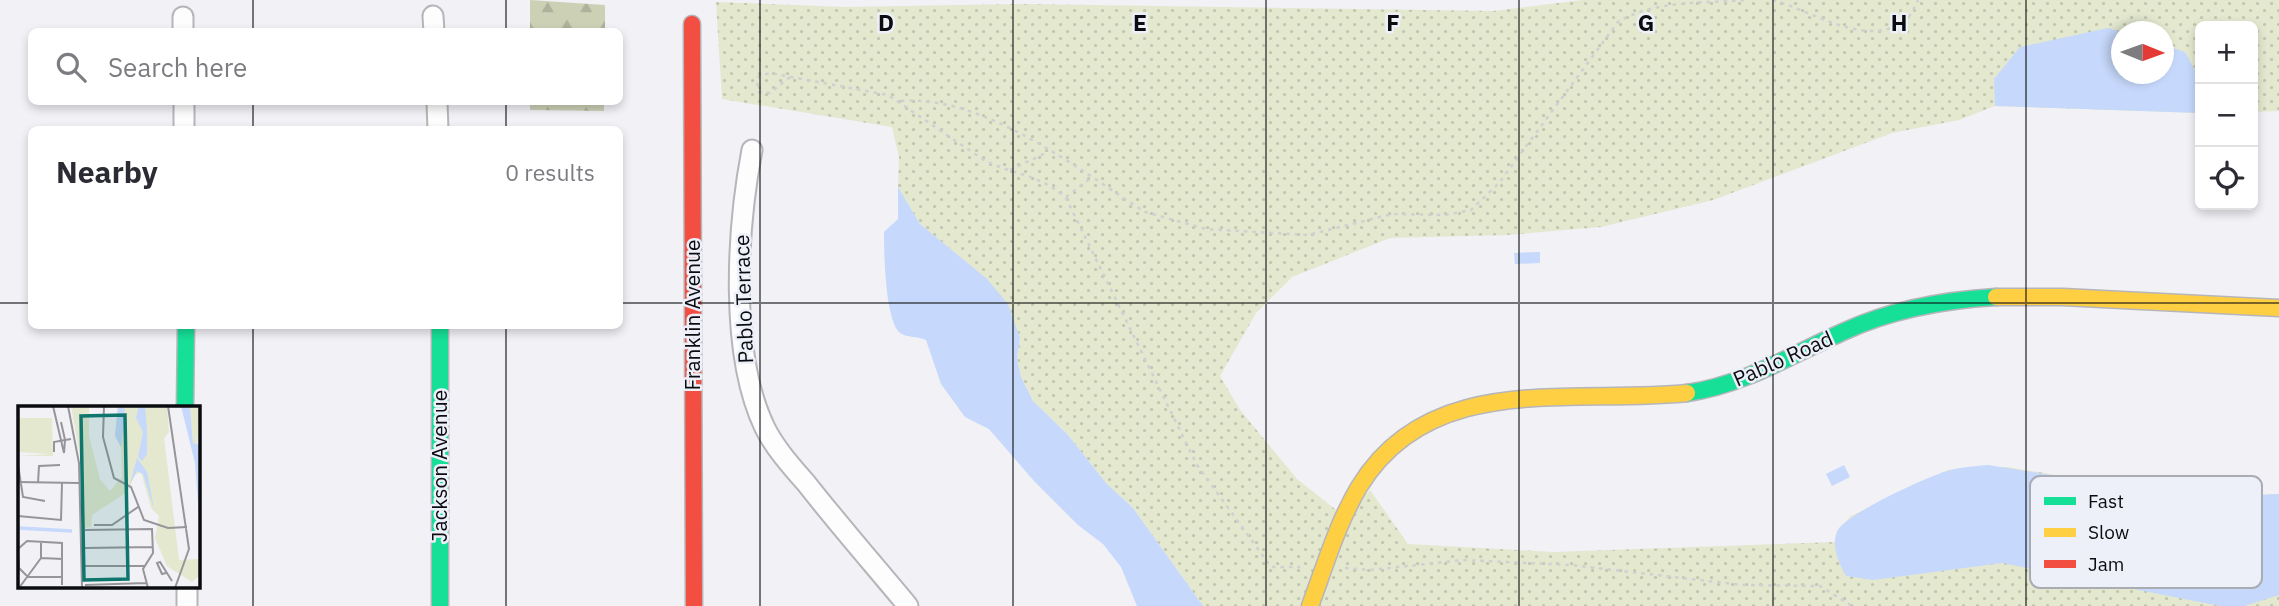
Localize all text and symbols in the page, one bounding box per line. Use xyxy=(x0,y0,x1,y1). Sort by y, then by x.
text: D xyxy=(878,7,894,37)
text: E xyxy=(1133,7,1147,37)
text: F xyxy=(1386,7,1400,37)
text: G xyxy=(1638,7,1654,37)
text: H xyxy=(1891,7,1907,37)
north arrow xyxy=(2111,21,2174,84)
map controls xyxy=(2195,21,2258,210)
button: + xyxy=(2195,21,2258,84)
search box xyxy=(28,28,623,105)
icon: search xyxy=(52,48,90,86)
text: Search here xyxy=(108,50,247,84)
button: − xyxy=(2195,84,2258,147)
button: locate xyxy=(2195,147,2258,210)
text: Nearby xyxy=(56,152,158,191)
text: 0 results xyxy=(505,157,595,187)
street label: Pablo Terrace xyxy=(727,234,759,364)
street label: Franklin Avenue xyxy=(678,239,706,391)
street label: Pablo Road xyxy=(1728,324,1837,393)
street label: Jackson Avenue xyxy=(425,390,453,542)
inset map xyxy=(18,406,200,588)
legend xyxy=(2030,476,2262,588)
text: Fast xyxy=(2088,489,2124,513)
text: Slow xyxy=(2088,520,2129,544)
text: Jam xyxy=(2088,552,2124,576)

